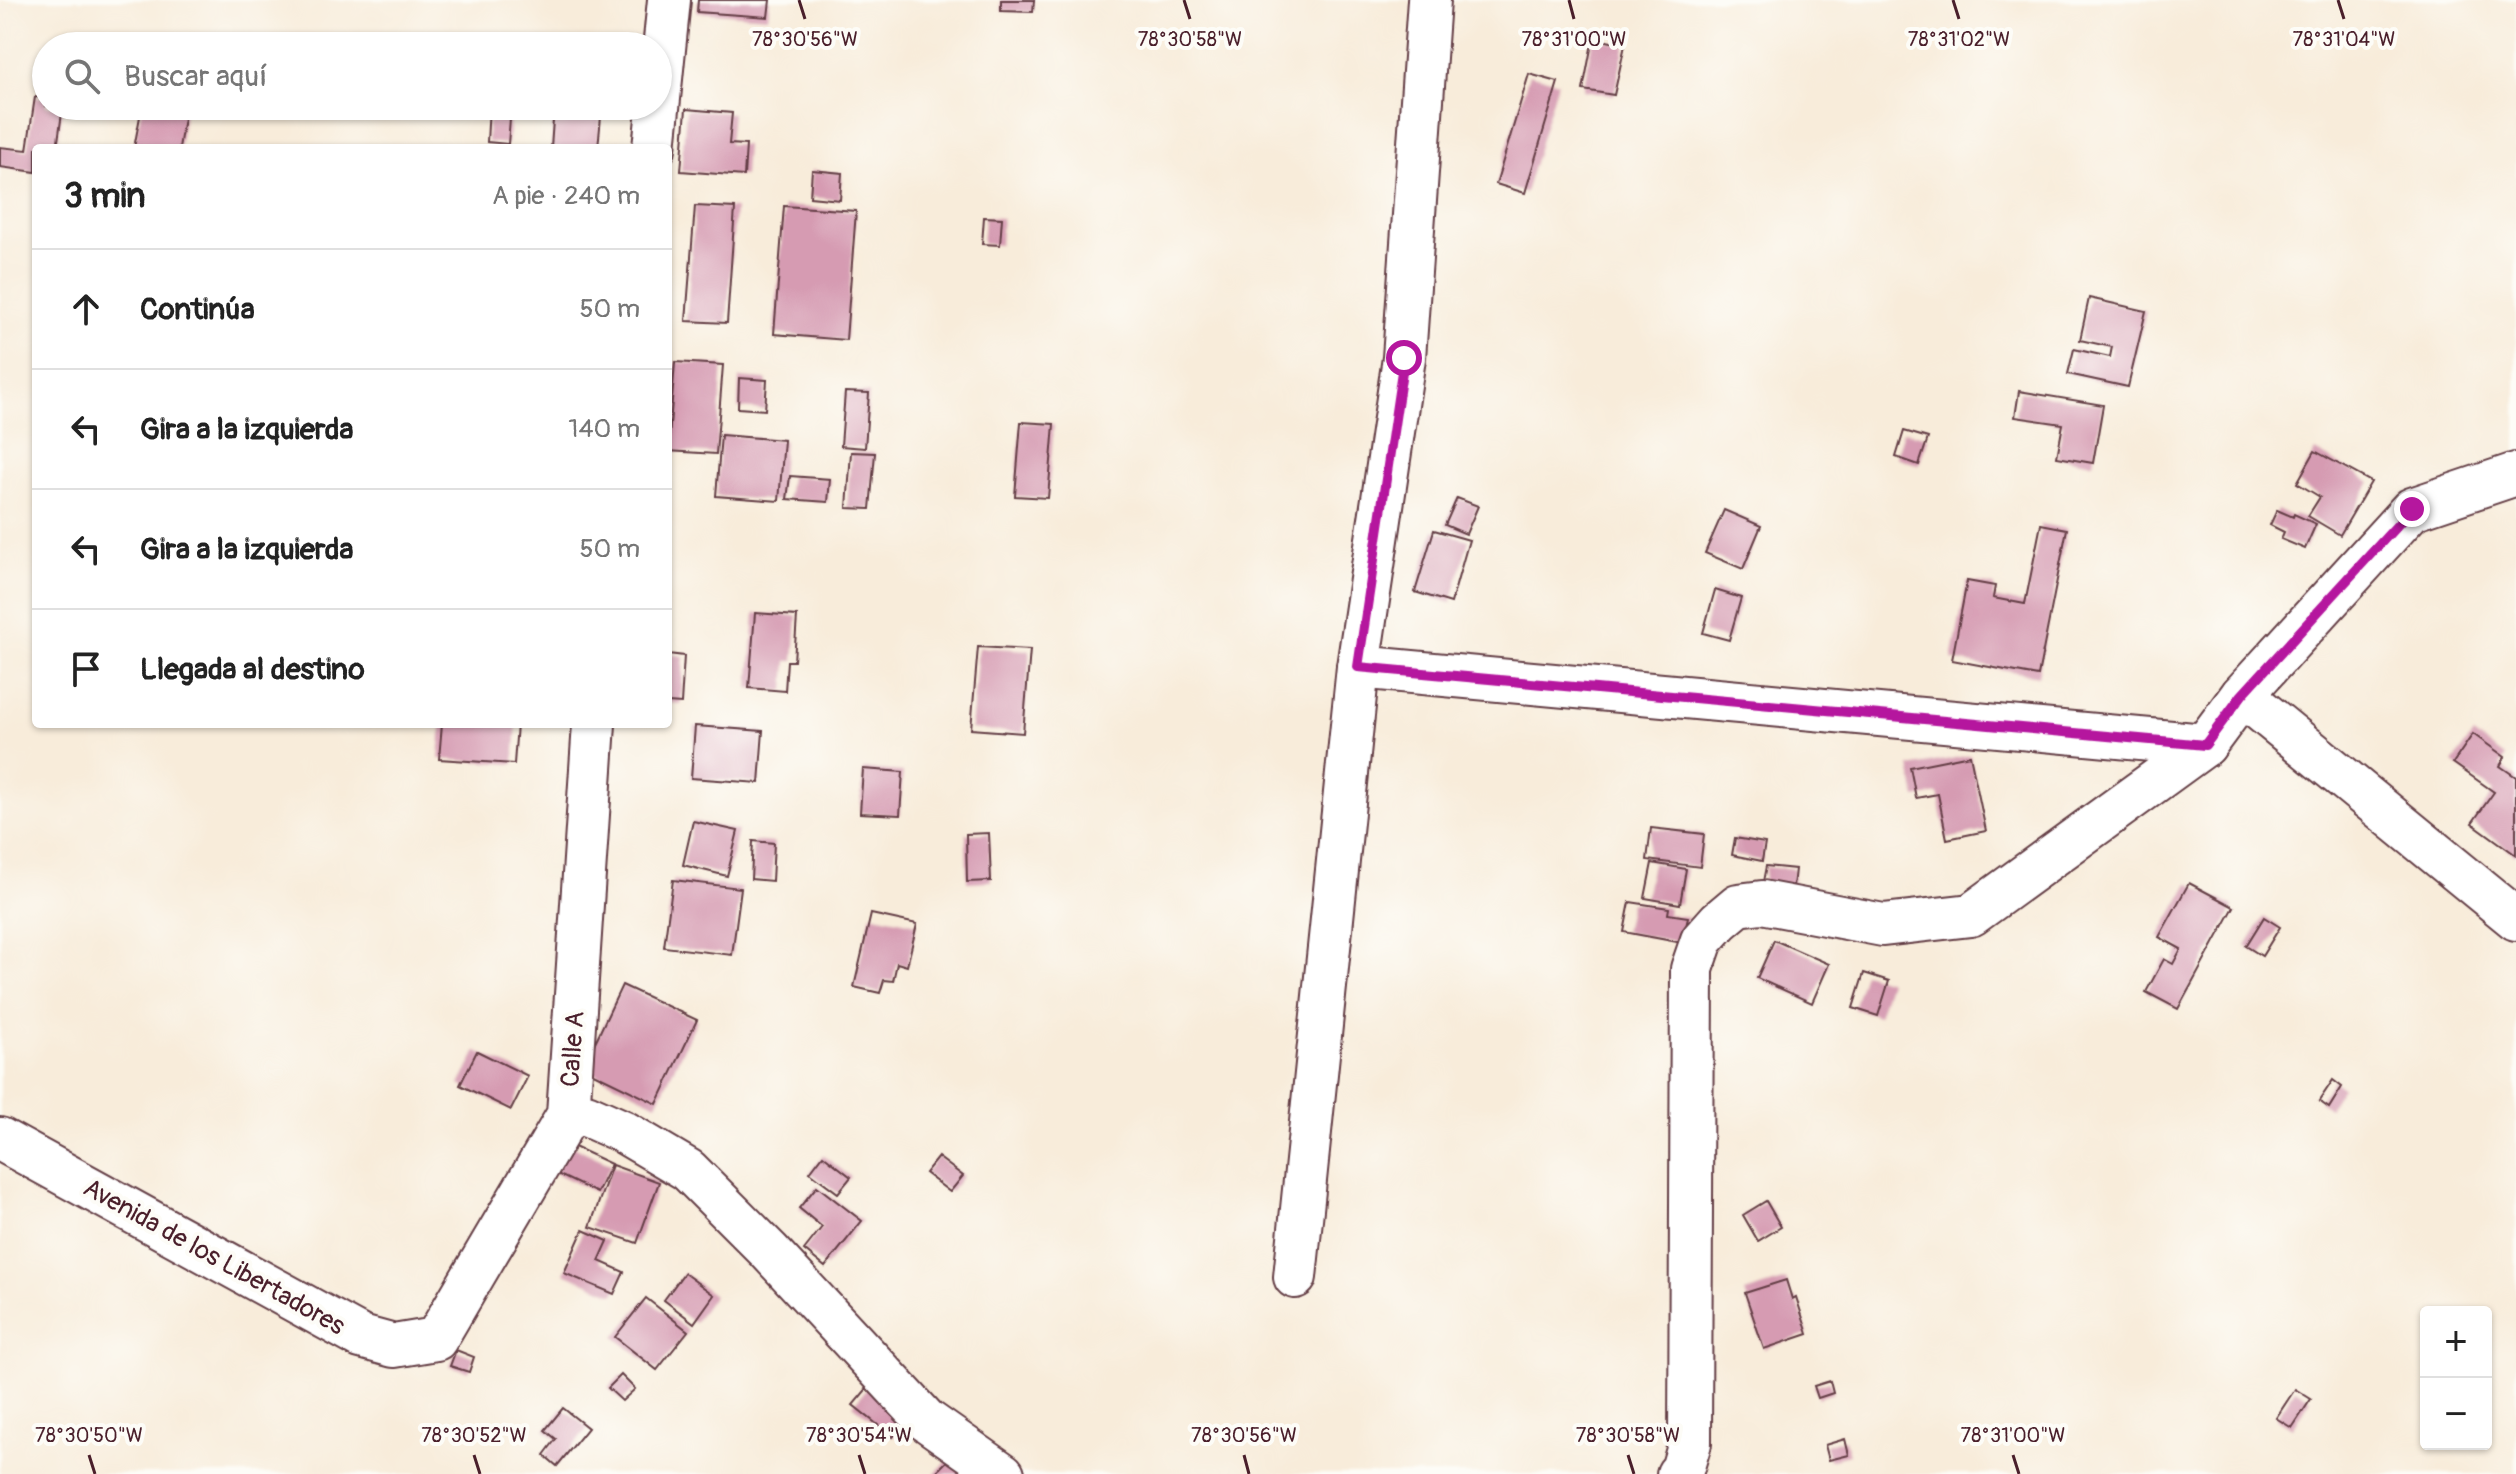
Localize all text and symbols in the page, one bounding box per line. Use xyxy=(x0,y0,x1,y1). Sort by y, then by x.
text: 78°30'56"W xyxy=(752,27,858,52)
text: 78°30'58"W xyxy=(1138,27,1242,52)
text: 78°31'00"W xyxy=(1522,27,1626,52)
text: 78°31'02"W xyxy=(1908,27,2010,52)
text: 78°31'04"W xyxy=(2293,27,2395,52)
search box xyxy=(32,32,672,120)
icon: search xyxy=(60,54,104,98)
text: Buscar aquí xyxy=(124,58,267,95)
text: 3 min xyxy=(64,175,146,218)
text: A pie · 240 m xyxy=(492,180,640,212)
icon: ahead xyxy=(64,287,108,331)
text: Continúa xyxy=(140,291,255,328)
text: 50 m xyxy=(579,293,640,325)
route start xyxy=(1386,340,1422,376)
icon: left xyxy=(64,407,108,451)
text: Gira a la izquierda xyxy=(140,411,353,448)
text: 140 m xyxy=(568,413,640,445)
route end xyxy=(2394,491,2430,527)
icon: left xyxy=(64,527,108,571)
text: Gira a la izquierda xyxy=(140,531,353,568)
text: 50 m xyxy=(579,533,640,565)
icon: arrive xyxy=(64,647,108,691)
text: Llegada al destino xyxy=(140,651,365,688)
street label: Calle A xyxy=(554,1010,592,1088)
street label: Avenida de los Libertadores xyxy=(78,1172,351,1342)
map controls xyxy=(2420,1306,2492,1450)
button: + xyxy=(2420,1306,2492,1378)
button: − xyxy=(2420,1378,2492,1450)
text: 78°30'50"W xyxy=(35,1423,143,1448)
text: 78°30'52"W xyxy=(421,1423,527,1448)
text: 78°30'54"W xyxy=(806,1423,912,1448)
text: 78°30'56"W xyxy=(1191,1423,1297,1448)
text: 78°30'58"W xyxy=(1576,1423,1680,1448)
text: 78°31'00"W xyxy=(1961,1423,2065,1448)

